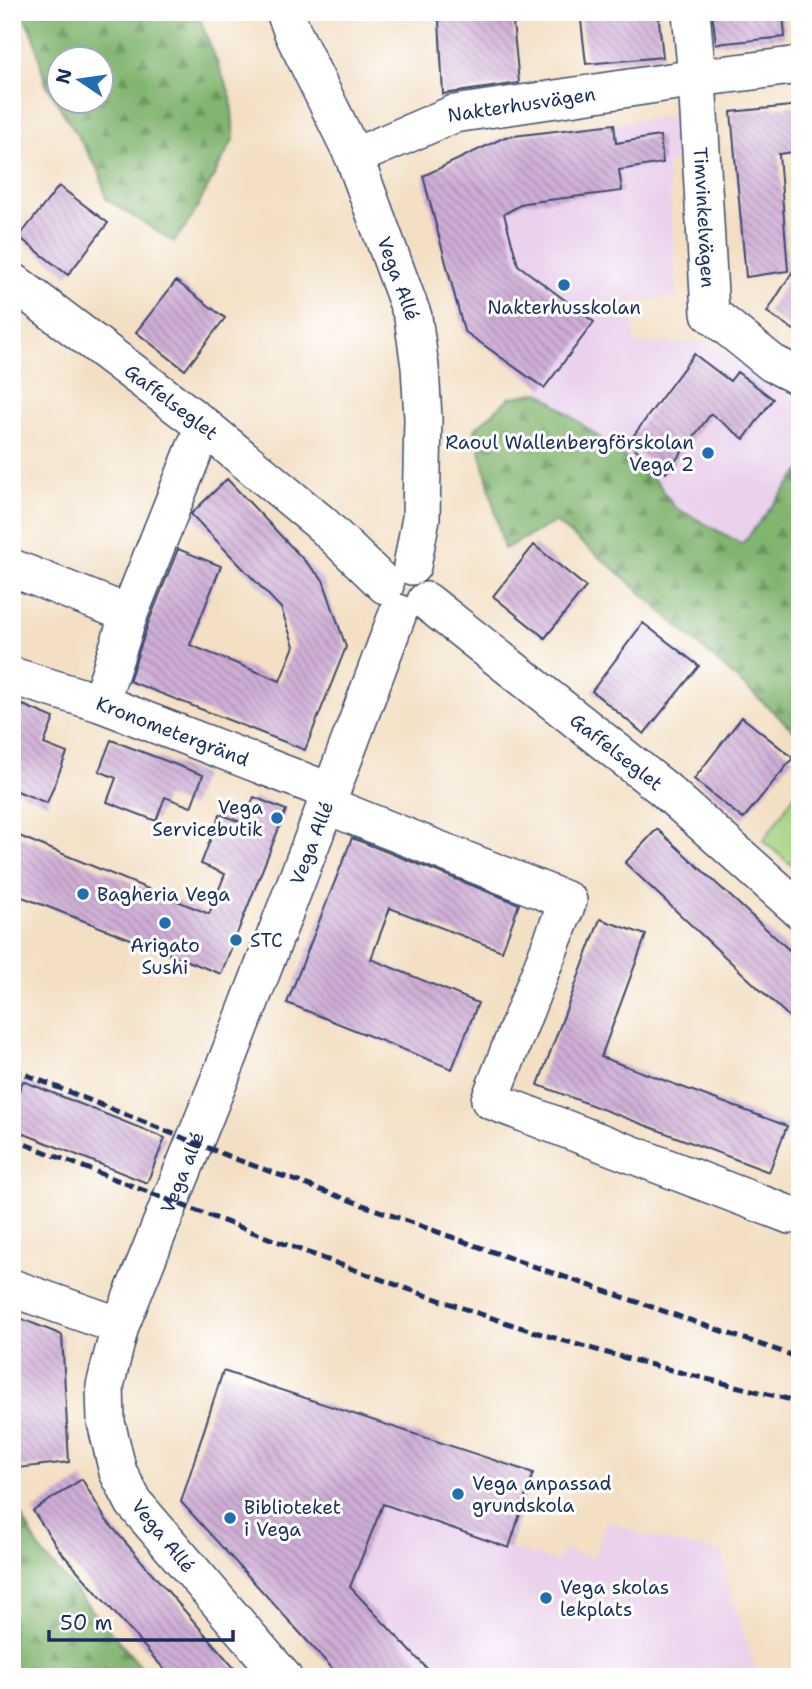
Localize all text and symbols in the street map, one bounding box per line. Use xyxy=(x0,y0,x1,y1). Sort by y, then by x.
north arrow xyxy=(46,46,116,116)
text: N xyxy=(50,66,78,86)
street label: Nakterhusvägen xyxy=(446,81,597,127)
street label: Timvinkelvägen xyxy=(688,146,721,289)
street label: Vega Allé xyxy=(372,233,426,324)
marker: Nakterhusskolan xyxy=(556,277,572,293)
place label: Nakterhusskolan xyxy=(487,295,641,320)
street label: Gaffelseglet xyxy=(120,358,224,445)
place label: Raoul Wallenbergförskolan Vega 2 xyxy=(445,430,694,477)
marker: Raoul Wallenbergförskolan Vega 2 xyxy=(700,445,716,461)
street label: Kronometergränd xyxy=(93,690,253,772)
street label: Gaffelseglet xyxy=(565,707,668,796)
place label: Vega Servicebutik xyxy=(152,795,263,842)
street label: Vega Allé xyxy=(284,797,339,888)
marker: Vega Servicebutik xyxy=(269,810,285,826)
place label: Bagheria Vega xyxy=(97,882,230,907)
marker: Bagheria Vega xyxy=(75,886,91,902)
marker: Arigato Sushi xyxy=(157,915,173,931)
place label: STC xyxy=(250,928,283,953)
marker: STC xyxy=(228,932,244,948)
place label: Arigato Sushi xyxy=(130,933,200,980)
street label: Vega allé xyxy=(154,1128,210,1217)
place label: Vega anpassad grundskola xyxy=(472,1471,612,1518)
marker: Vega anpassad grundskola xyxy=(450,1486,466,1502)
street label: Vega Allé xyxy=(126,1494,200,1578)
place label: Biblioteket i Vega xyxy=(244,1495,341,1542)
marker: Biblioteket i Vega xyxy=(222,1510,238,1526)
place label: Vega skolas lekplats xyxy=(560,1575,669,1622)
marker: Vega skolas lekplats xyxy=(538,1590,554,1606)
scale bar xyxy=(49,1598,233,1642)
text: 50 m xyxy=(60,1609,113,1637)

